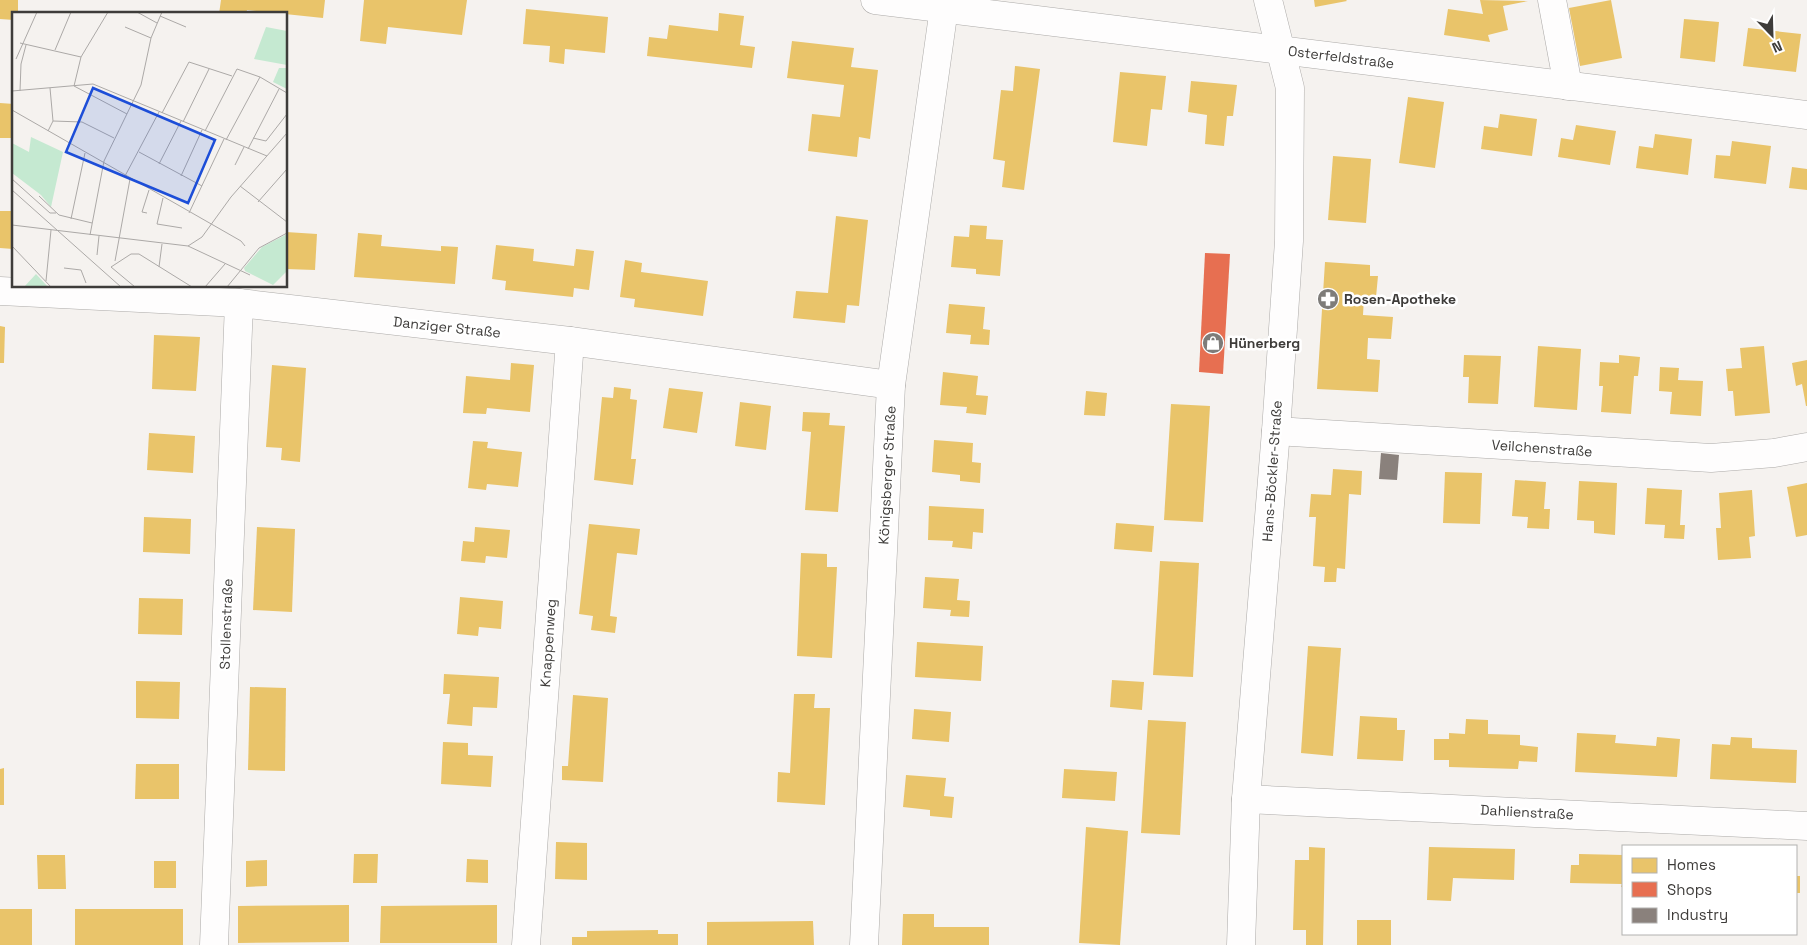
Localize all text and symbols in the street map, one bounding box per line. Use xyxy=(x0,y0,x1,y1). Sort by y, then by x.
north arrow xyxy=(1747,10,1797,60)
inset map xyxy=(12,12,288,288)
text: N xyxy=(1769,37,1785,57)
street label: Osterfeldstraße xyxy=(1287,42,1395,72)
pharmacy icon: Rosen-Apotheke xyxy=(1316,287,1340,311)
place label: Rosen-Apotheke xyxy=(1344,290,1456,308)
street label: Danziger Straße xyxy=(392,312,502,342)
shop icon: Hünerberg xyxy=(1201,331,1225,355)
place label: Hünerberg xyxy=(1229,334,1300,352)
street label: Hans-Böckler-Straße xyxy=(1258,400,1286,542)
street label: Königsberger Straße xyxy=(874,405,900,545)
street label: Veilchenstraße xyxy=(1491,436,1593,460)
street label: Stollenstraße xyxy=(215,578,237,670)
street label: Knappenweg xyxy=(536,598,560,688)
street label: Dahlienstraße xyxy=(1480,801,1574,823)
legend xyxy=(1622,845,1797,935)
text: Homes xyxy=(1667,855,1716,874)
text: Shops xyxy=(1667,880,1712,899)
text: Industry xyxy=(1667,905,1728,924)

